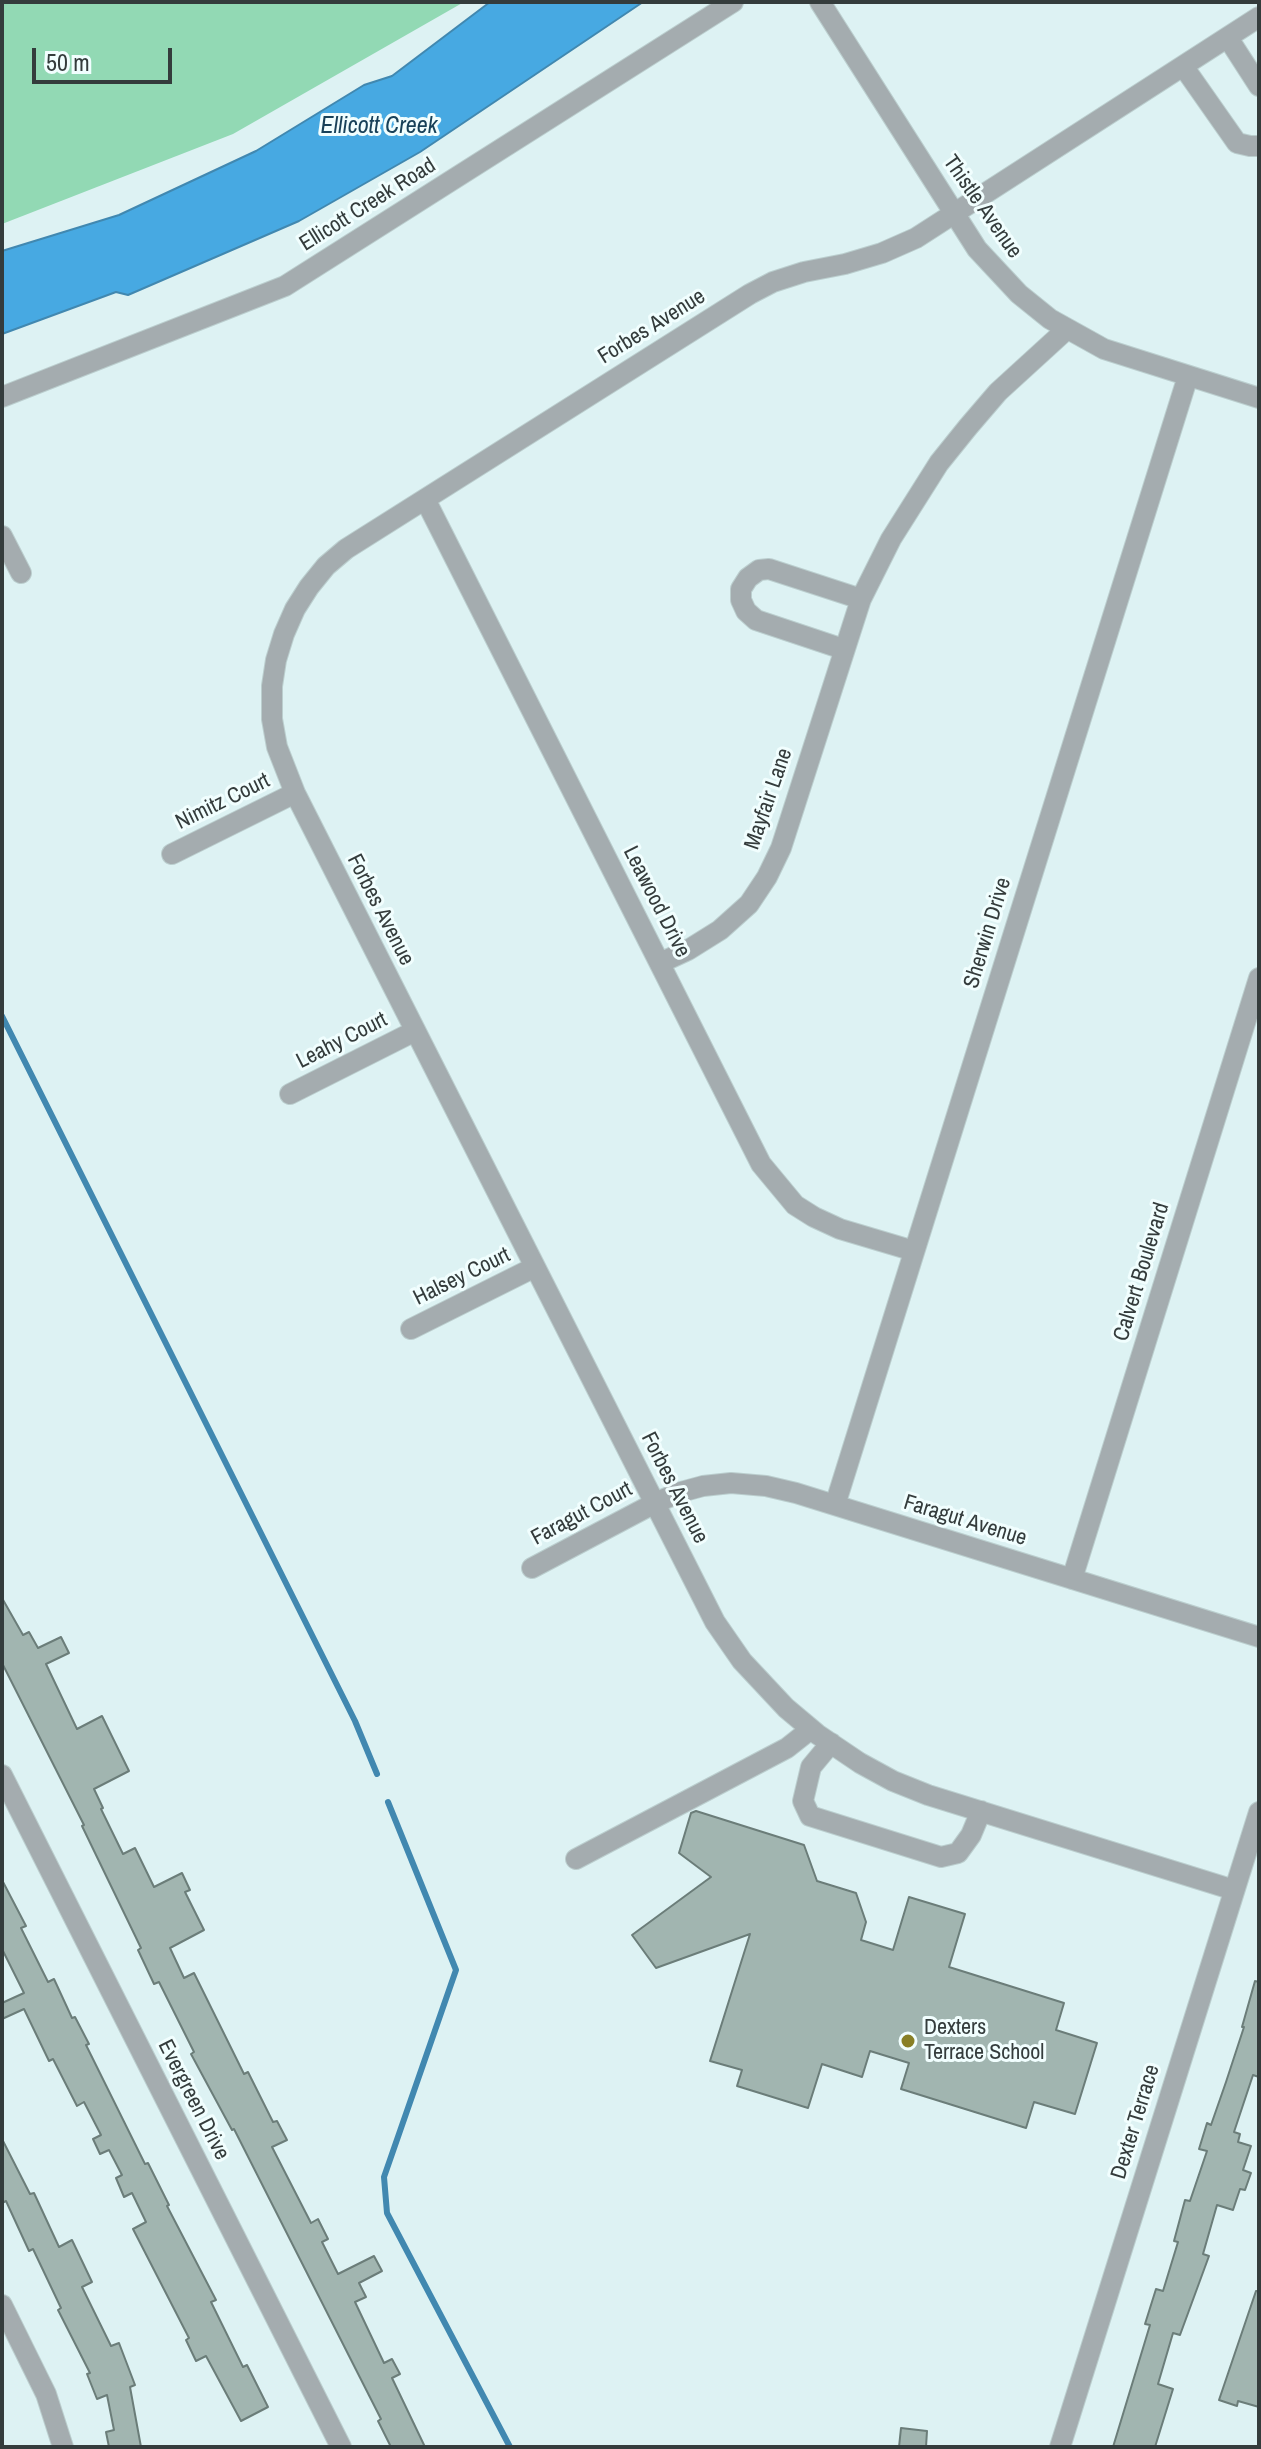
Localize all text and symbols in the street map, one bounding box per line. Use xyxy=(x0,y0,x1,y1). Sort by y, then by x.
scale bar xyxy=(36,32,176,82)
text: 50 m xyxy=(46,46,90,78)
water label: Ellicott Creek xyxy=(320,113,438,141)
street label: Thistle Avenue xyxy=(937,150,1027,264)
street label: Ellicott Creek Road xyxy=(295,153,441,257)
street label: Forbes Avenue xyxy=(594,284,710,370)
street label: Mayfair Lane xyxy=(739,745,799,853)
street label: Nimitz Court xyxy=(172,768,274,836)
street label: Leawood Drive xyxy=(617,842,695,962)
street label: Forbes Avenue xyxy=(341,850,419,970)
street label: Sherwin Drive xyxy=(959,874,1017,992)
street label: Leahy Court xyxy=(292,1007,392,1075)
street label: Calvert Boulevard xyxy=(1108,1200,1176,1344)
street label: Halsey Court xyxy=(409,1242,515,1312)
street label: Forbes Avenue xyxy=(635,1428,713,1548)
street label: Faragut Court xyxy=(527,1476,637,1552)
street label: Faragut Avenue xyxy=(900,1490,1030,1552)
place label: Dexters Terrace School xyxy=(924,2015,1044,2066)
marker: Dexters Terrace School xyxy=(899,2032,917,2050)
street label: Evergreen Drive xyxy=(151,2035,235,2165)
street label: Dexter Terrace xyxy=(1106,2062,1166,2182)

